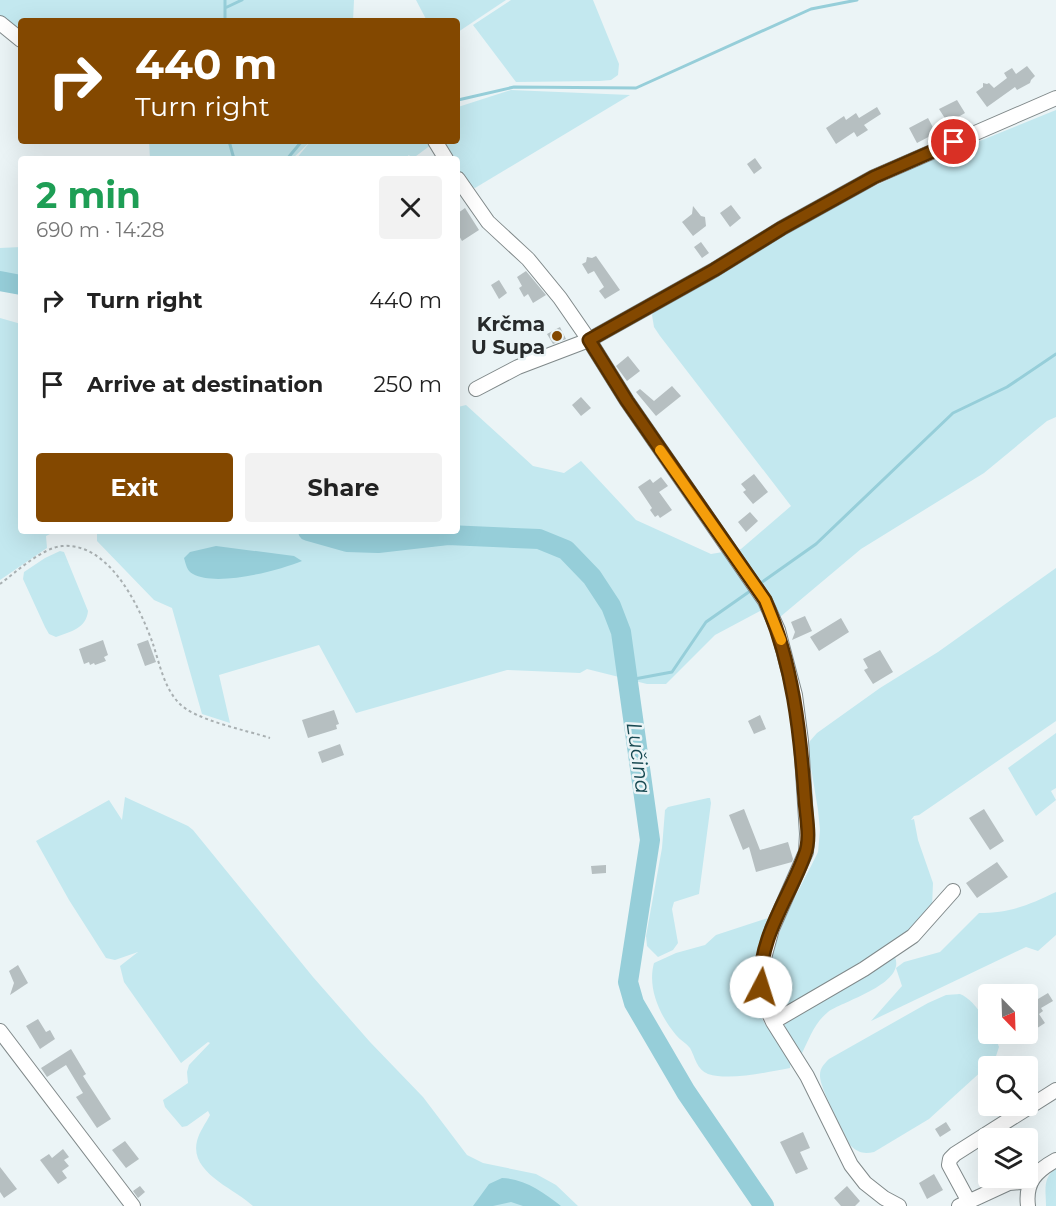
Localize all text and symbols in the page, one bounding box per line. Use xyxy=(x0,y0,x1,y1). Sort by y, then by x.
text: 440 m xyxy=(135,38,277,90)
icon: right xyxy=(36,42,114,120)
text: Turn right xyxy=(135,90,270,123)
pin xyxy=(928,116,979,167)
icon: arrive xyxy=(937,125,970,158)
text: 2 min xyxy=(36,173,141,217)
button: close xyxy=(379,176,442,239)
text: 690 m · 14:28 xyxy=(36,218,165,242)
icon: right xyxy=(36,284,69,317)
text: Turn right xyxy=(87,287,202,314)
text: 440 m xyxy=(369,287,442,314)
place label: Krčma U Supa xyxy=(471,312,545,359)
marker: Krčma U Supa xyxy=(550,329,564,343)
icon: arrive xyxy=(36,368,69,401)
text: Arrive at destination xyxy=(87,371,323,398)
text: 250 m xyxy=(373,371,442,398)
button: Exit xyxy=(36,453,233,522)
button: Share xyxy=(245,453,442,522)
water label: Lučina xyxy=(622,721,656,795)
position arrow xyxy=(729,955,793,1019)
north arrow xyxy=(978,984,1038,1044)
map controls xyxy=(978,984,1038,1188)
button: search xyxy=(978,1056,1038,1116)
button: layers xyxy=(978,1128,1038,1188)

